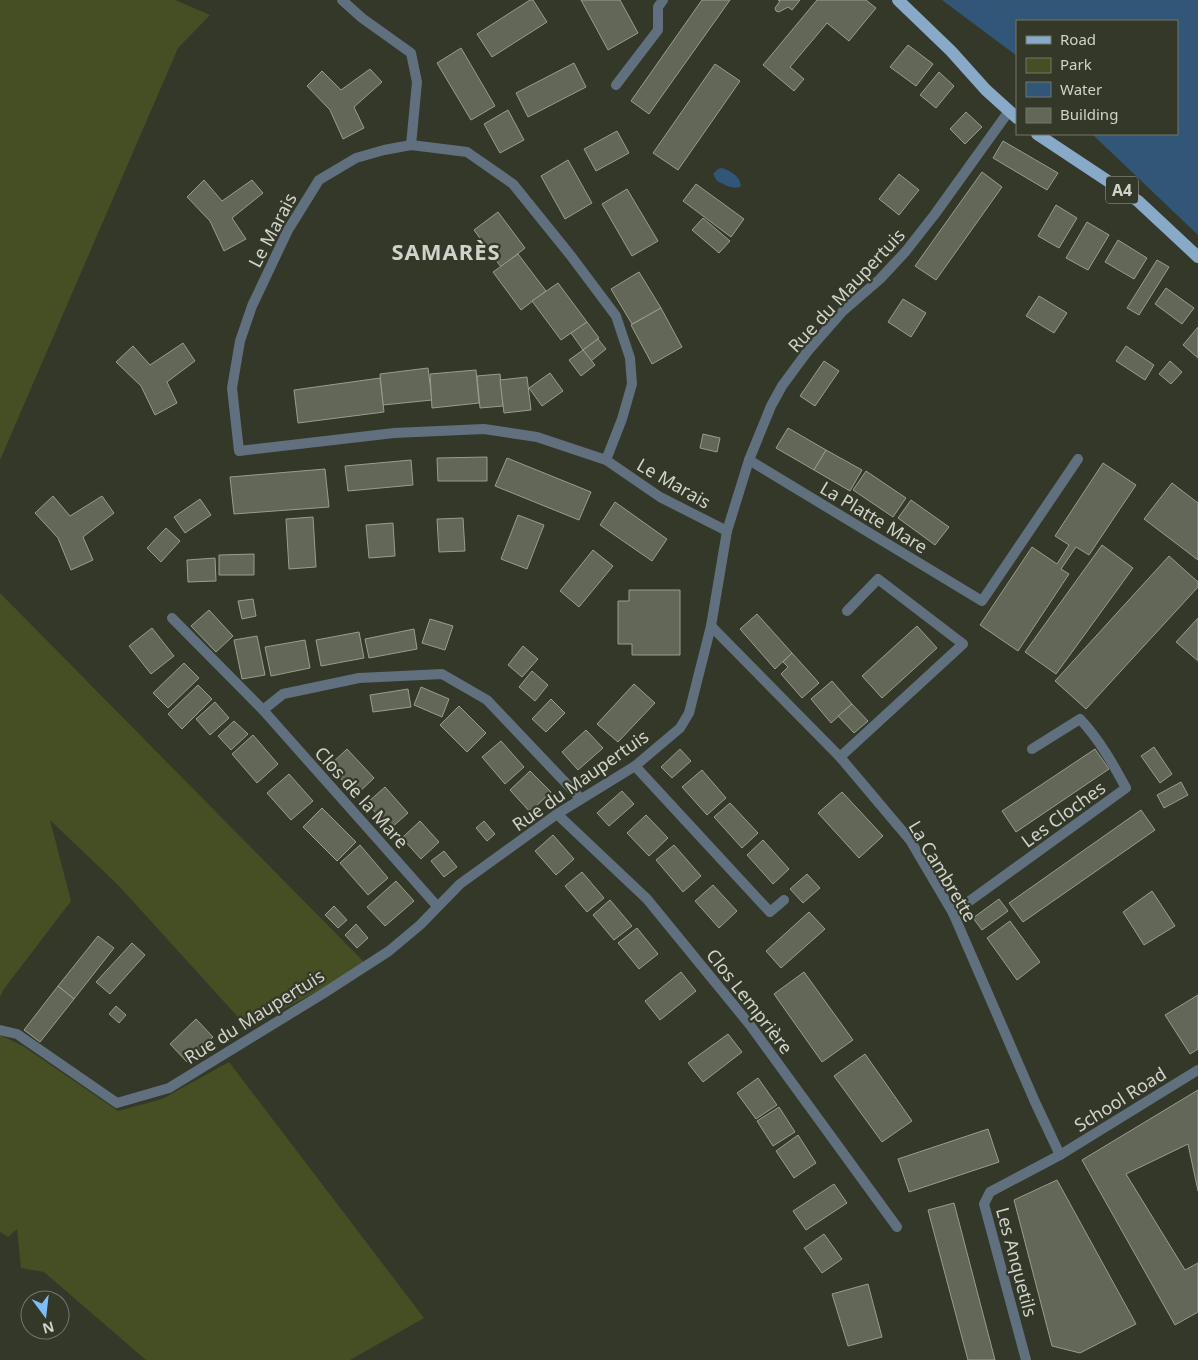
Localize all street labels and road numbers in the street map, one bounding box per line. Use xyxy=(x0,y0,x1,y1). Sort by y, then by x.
road number: A4 xyxy=(1106,176,1138,204)
street label: Le Marais xyxy=(242,189,302,271)
street label: Rue du Maupertuis xyxy=(782,223,910,357)
street label: Le Marais xyxy=(633,452,715,514)
street label: La Platte Mare xyxy=(816,475,932,559)
street label: Rue du Maupertuis xyxy=(507,724,653,836)
street label: Clos de la Mare xyxy=(310,741,414,853)
street label: Les Cloches xyxy=(1016,775,1110,853)
street label: La Cambrette xyxy=(903,816,983,926)
street label: Clos Lemprière xyxy=(701,944,799,1058)
street label: Rue du Maupertuis xyxy=(179,963,329,1069)
street label: School Road xyxy=(1070,1061,1170,1137)
street label: Les Anquetils xyxy=(991,1205,1043,1319)

